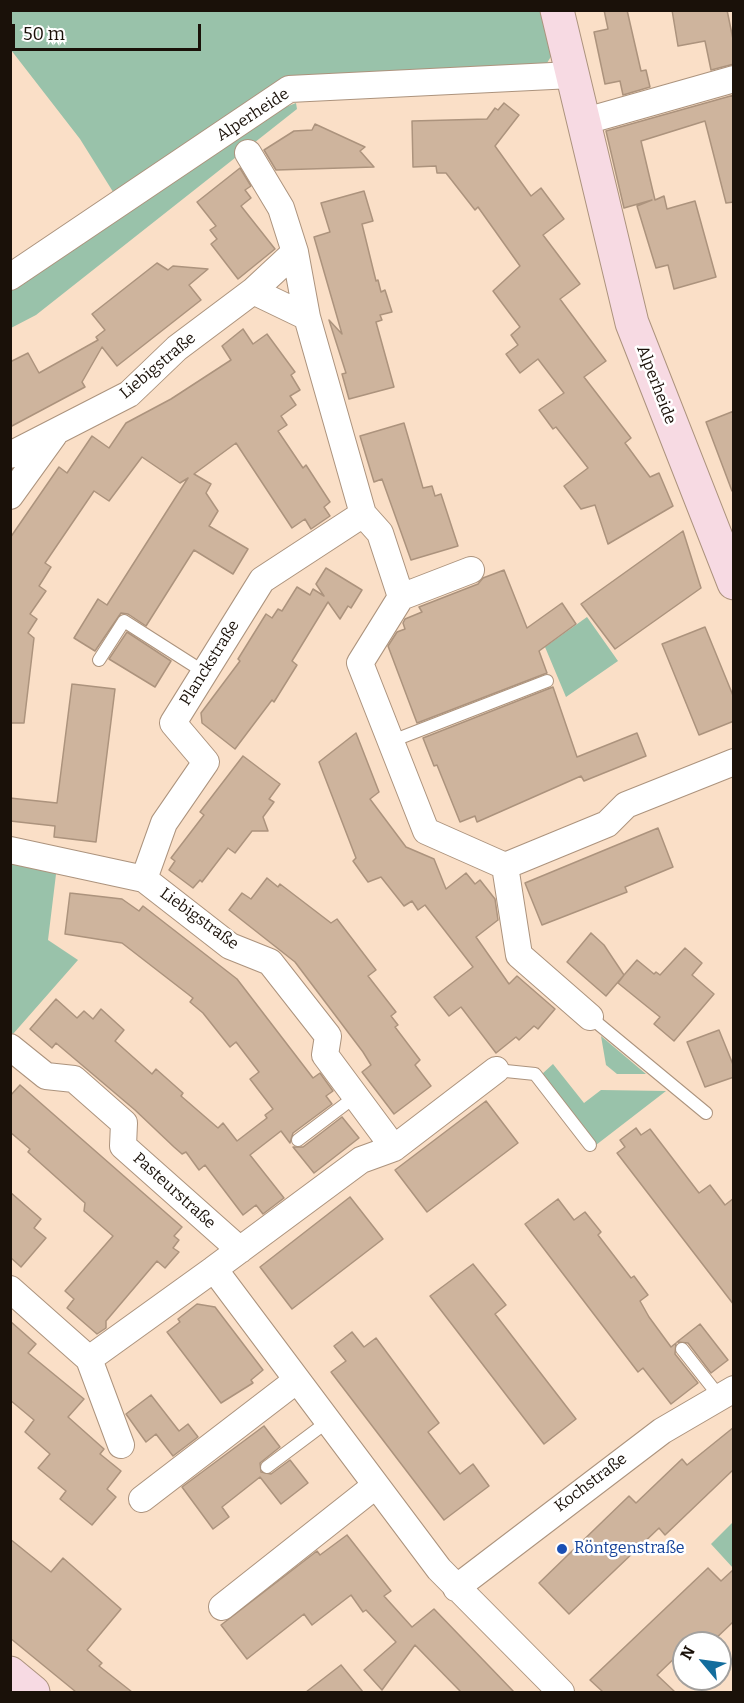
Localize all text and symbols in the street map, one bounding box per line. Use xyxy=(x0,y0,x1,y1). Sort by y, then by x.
scale bar xyxy=(15,12,204,50)
text: 50 m xyxy=(23,23,65,45)
street label: Alperheide xyxy=(213,84,293,146)
street label: Liebigstraße xyxy=(116,329,200,403)
street label: Alperheide xyxy=(632,343,680,427)
street label: Planckstraße xyxy=(176,617,244,709)
street label: Liebigstraße xyxy=(156,884,242,954)
street label: Pasteurstraße xyxy=(129,1149,219,1233)
street label: Kochstraße xyxy=(551,1450,631,1516)
place label: Röntgenstraße xyxy=(574,1539,684,1559)
marker: Röntgenstraße xyxy=(555,1542,569,1556)
north arrow xyxy=(672,1631,732,1691)
text: N xyxy=(676,1643,699,1663)

